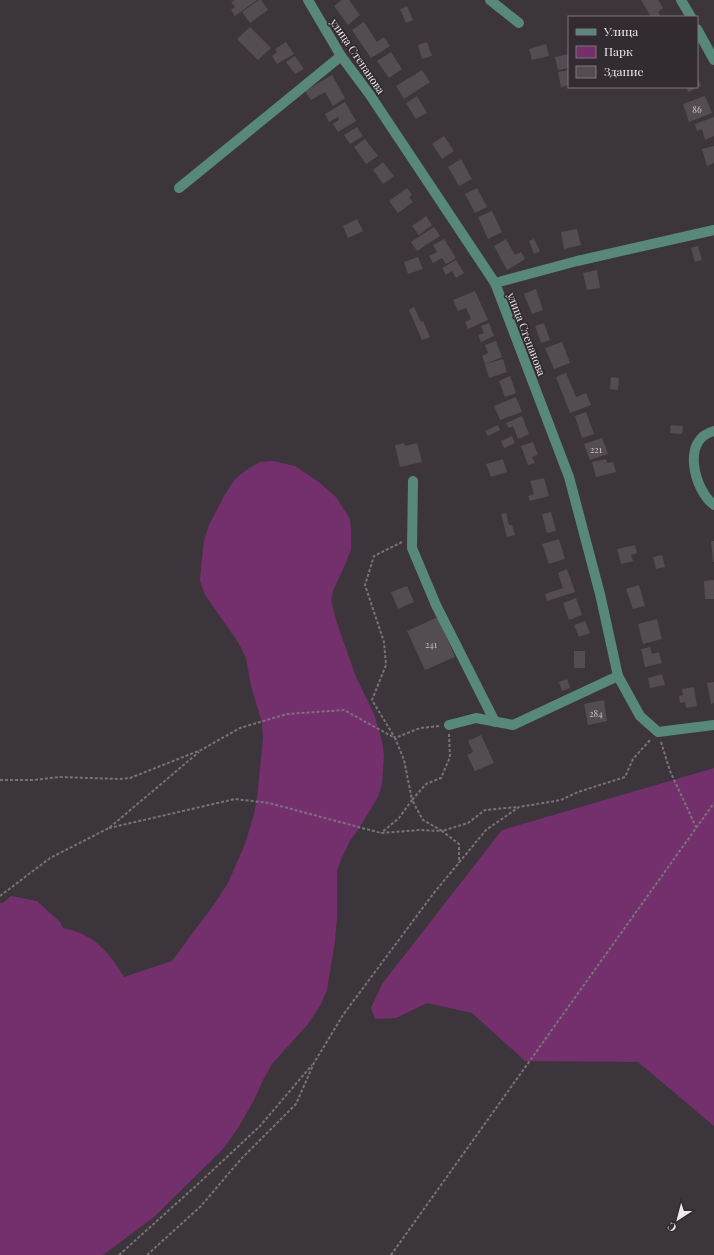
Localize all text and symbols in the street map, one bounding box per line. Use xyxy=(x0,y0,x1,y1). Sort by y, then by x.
street label: улица Степанова xyxy=(327,14,389,97)
legend xyxy=(568,16,698,88)
text: Улица xyxy=(603,23,638,39)
text: Парк xyxy=(604,43,633,59)
text: Здание xyxy=(604,63,644,79)
house number: 86 xyxy=(692,103,702,115)
street label: улица Степанова xyxy=(504,289,550,378)
house number: 221 xyxy=(590,443,603,455)
house number: 241 xyxy=(425,638,438,650)
house number: 284 xyxy=(589,707,603,719)
north arrow xyxy=(658,1199,698,1239)
text: С xyxy=(664,1219,679,1236)

